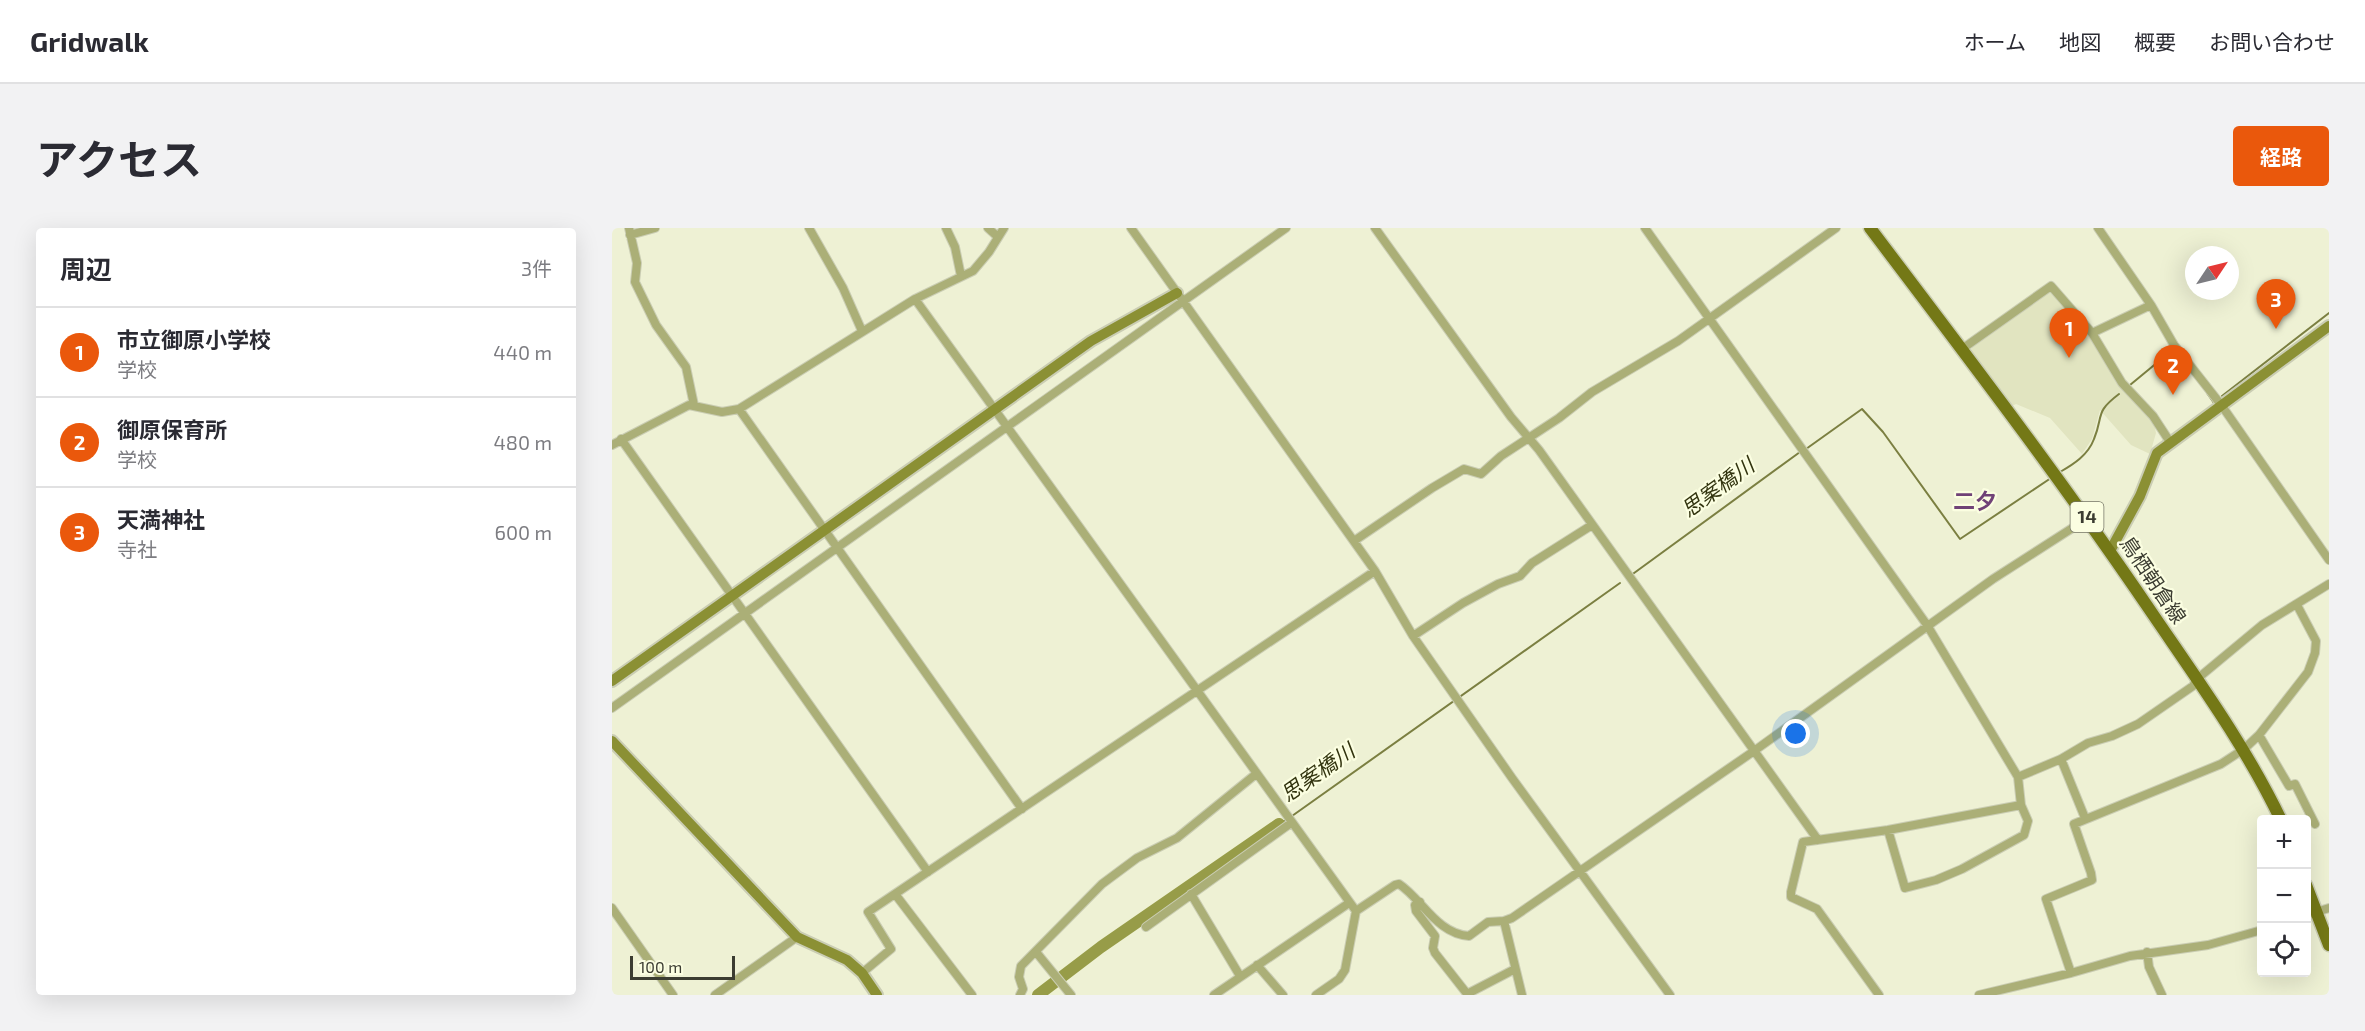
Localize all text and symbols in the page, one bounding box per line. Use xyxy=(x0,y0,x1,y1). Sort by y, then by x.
text: Gridwalk xyxy=(30,24,149,58)
text: ホーム xyxy=(1964,29,2026,54)
text: 地図 xyxy=(2059,29,2101,54)
text: 概要 xyxy=(2134,29,2176,54)
text: お問い合わせ xyxy=(2209,29,2335,54)
button: 経路 xyxy=(2233,126,2329,186)
text: アクセス xyxy=(36,133,202,183)
north arrow xyxy=(2185,246,2239,300)
text: 周辺 xyxy=(60,253,112,284)
text: 3件 xyxy=(521,256,552,280)
pin: 3 xyxy=(2256,279,2296,329)
pin: 1 xyxy=(2050,308,2088,358)
text: 市立御原小学校 xyxy=(117,326,271,352)
text: 1 xyxy=(75,340,84,364)
text: 440 m xyxy=(493,340,552,364)
pin: 2 xyxy=(2154,346,2192,395)
text: 学校 xyxy=(117,357,157,381)
text: 御原保育所 xyxy=(117,416,227,442)
text: 2 xyxy=(74,430,85,454)
text: 480 m xyxy=(494,430,552,454)
text: 学校 xyxy=(117,447,157,471)
water label: 思案橋川 xyxy=(1676,451,1760,522)
district label: 二夕 xyxy=(1953,487,1997,513)
road number: 14 xyxy=(2070,502,2104,532)
text: 天満神社 xyxy=(117,506,205,532)
text: 3 xyxy=(74,520,85,544)
text: 600 m xyxy=(494,520,552,544)
street label: 鳥栖朝倉線 xyxy=(2116,531,2192,628)
text: 寺社 xyxy=(117,537,157,561)
your location xyxy=(1781,719,1810,748)
water label: 思案橋川 xyxy=(1276,736,1360,806)
map controls xyxy=(2257,815,2311,977)
button: + xyxy=(2257,815,2311,869)
button: − xyxy=(2257,869,2311,923)
button: locate xyxy=(2257,923,2311,977)
scale bar xyxy=(630,953,735,980)
text: 100 m xyxy=(639,957,682,976)

